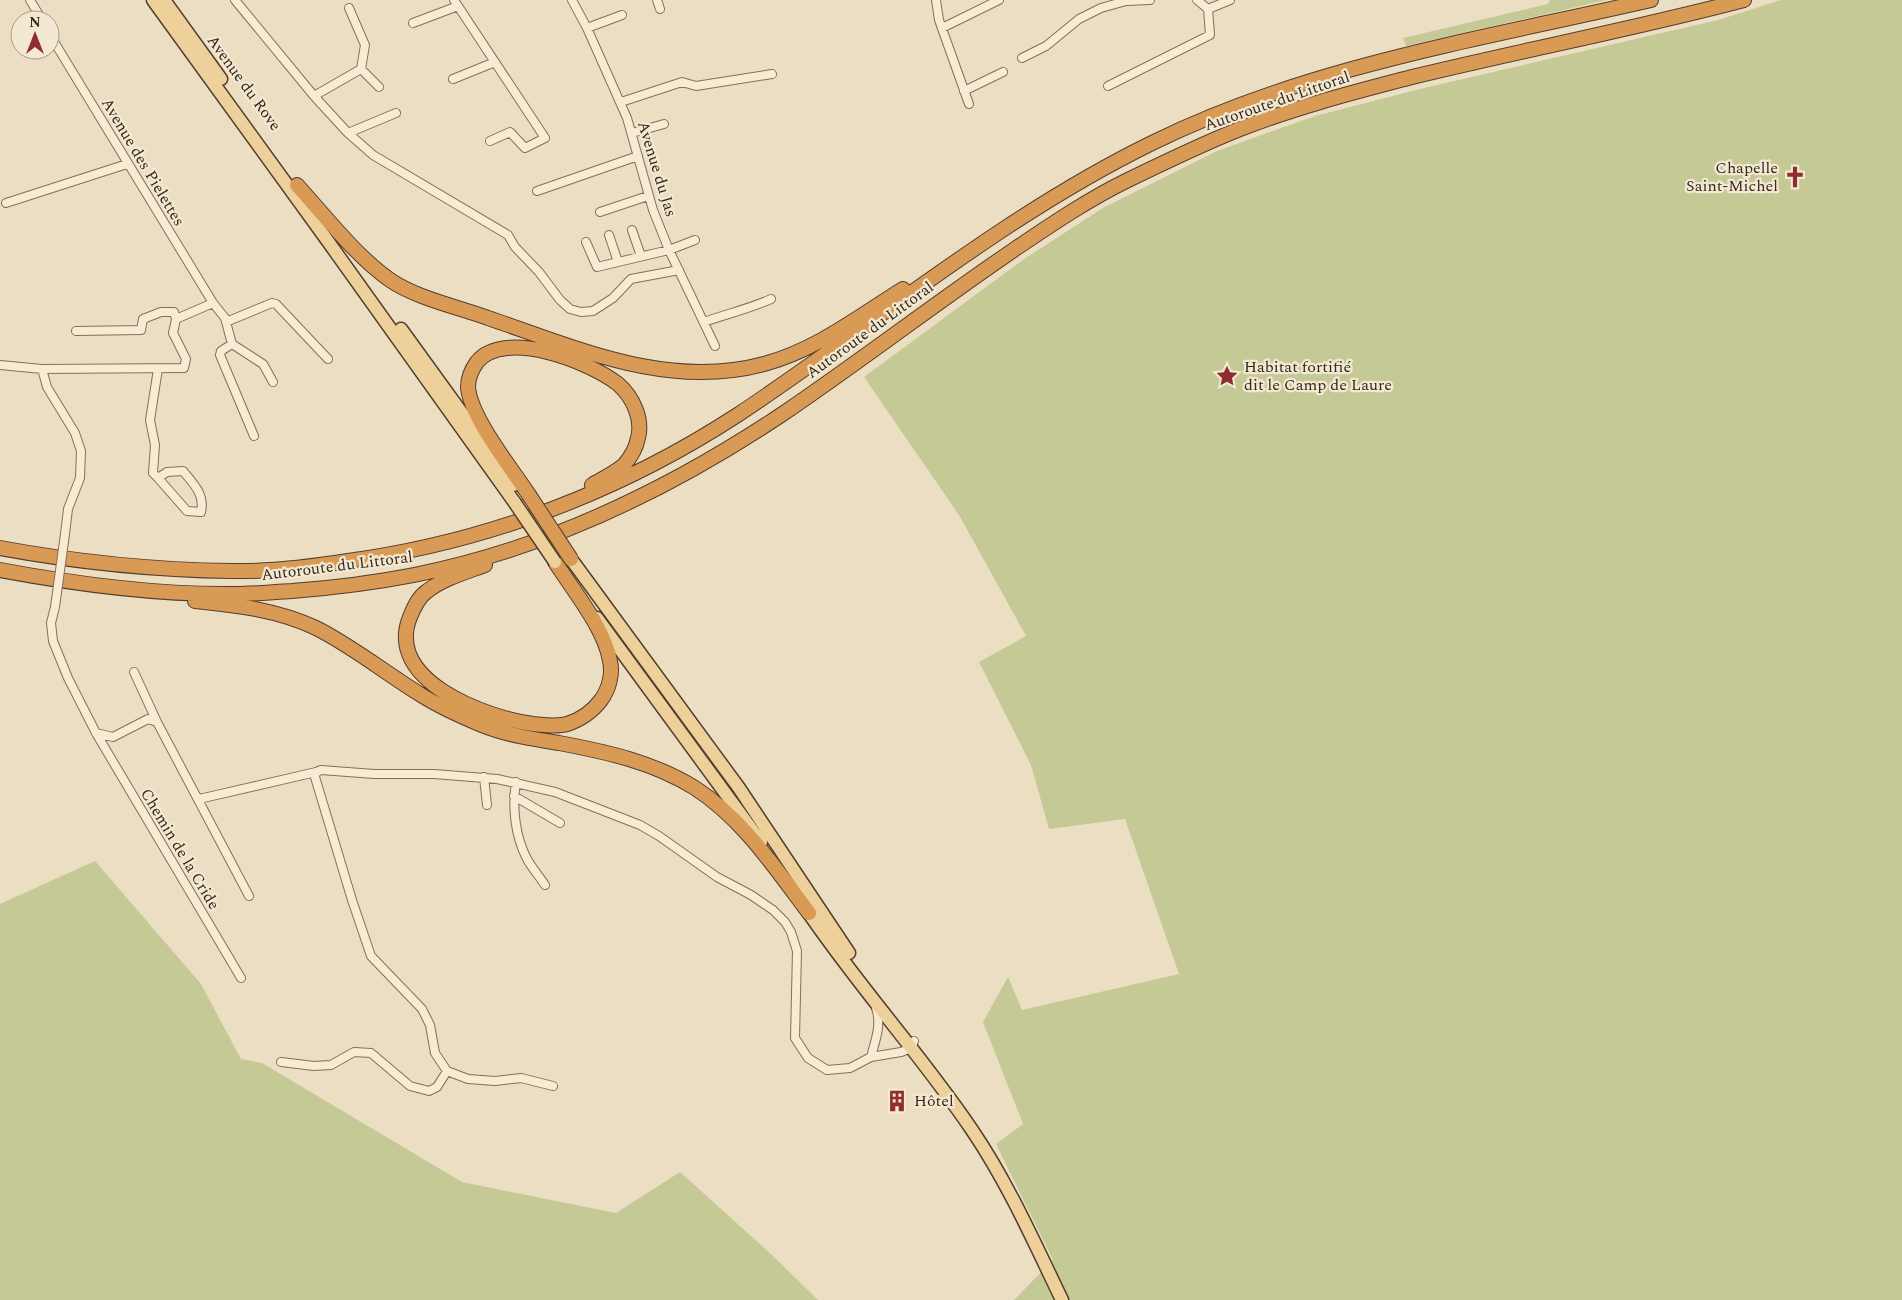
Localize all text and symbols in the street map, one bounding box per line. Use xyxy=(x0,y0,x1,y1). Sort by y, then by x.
north arrow xyxy=(10,10,60,60)
text: N xyxy=(29,12,41,33)
street label: Avenue du Rove xyxy=(201,30,287,136)
street label: Autoroute du Littoral xyxy=(1201,65,1353,137)
street label: Avenue des Pielettes xyxy=(95,93,191,231)
street label: Avenue du Jas xyxy=(631,118,683,220)
place label: Chapelle Saint-Michel xyxy=(1686,156,1778,198)
church icon: Chapelle Saint-Michel xyxy=(1782,164,1808,190)
street label: Autoroute du Littoral xyxy=(801,276,939,384)
place label: Habitat fortifié dit le Camp de Laure xyxy=(1244,355,1392,397)
place icon: Habitat fortifié dit le Camp de Laure xyxy=(1214,363,1240,389)
street label: Autoroute du Littoral xyxy=(260,545,414,587)
street label: Chemin de la Cride xyxy=(134,784,226,914)
building icon: Hôtel xyxy=(884,1088,910,1114)
place label: Hôtel xyxy=(914,1089,954,1113)

